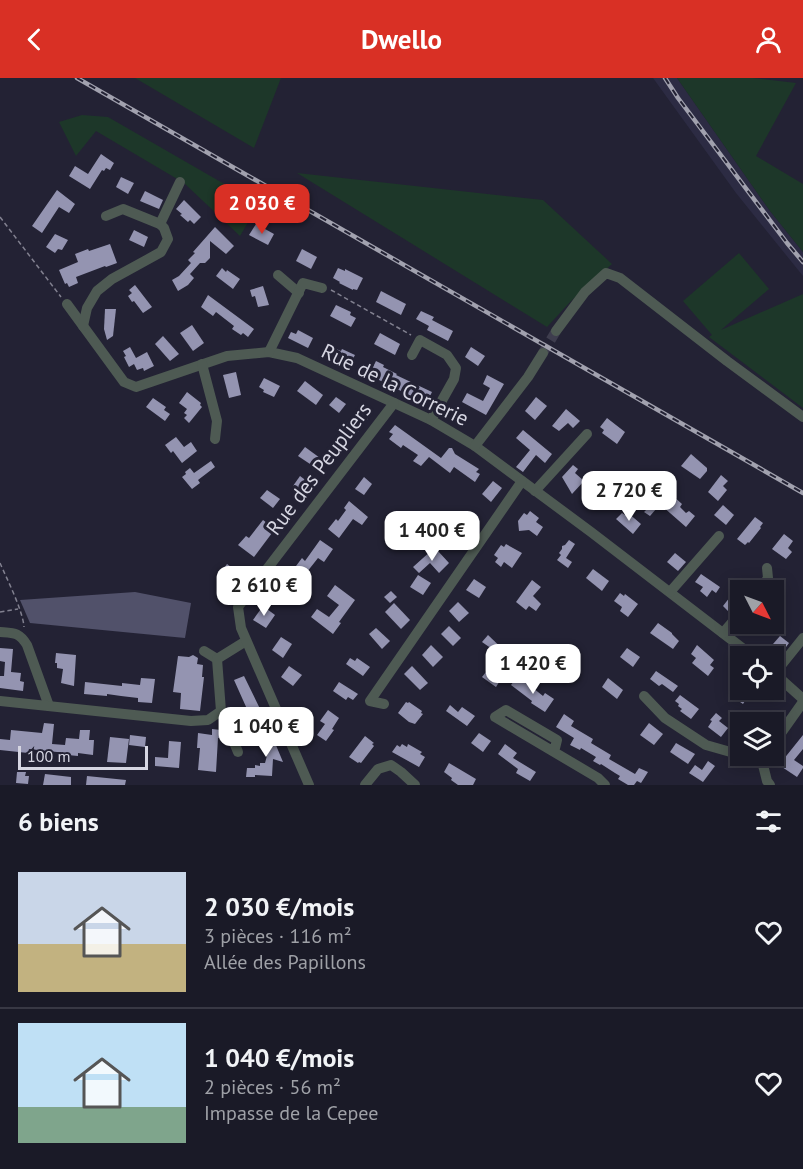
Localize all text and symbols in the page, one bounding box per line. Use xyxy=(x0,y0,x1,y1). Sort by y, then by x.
text: Dwello xyxy=(361,22,442,56)
icon: back xyxy=(18,23,51,56)
icon: person xyxy=(752,23,785,56)
pin: 2 030 € xyxy=(207,184,317,235)
text: 2 030 € xyxy=(229,190,295,216)
street label: Rue de la Correrie xyxy=(317,337,473,432)
street label: Rue des Peupliers xyxy=(260,397,377,540)
pin: 2 720 € xyxy=(574,471,684,522)
text: 2 720 € xyxy=(596,477,662,503)
pin: 1 400 € xyxy=(377,511,487,562)
text: 1 400 € xyxy=(399,517,465,543)
pin: 2 610 € xyxy=(209,566,319,617)
text: 2 610 € xyxy=(231,572,297,598)
north arrow xyxy=(730,580,784,634)
map controls xyxy=(730,580,784,766)
pin: 1 420 € xyxy=(478,644,588,695)
button: locate xyxy=(730,646,784,700)
text: 1 420 € xyxy=(500,650,566,676)
pin: 1 040 € xyxy=(211,707,321,758)
button: layers xyxy=(730,712,784,766)
text: 1 040 € xyxy=(233,713,299,739)
scale bar xyxy=(18,743,148,770)
text: 100 m xyxy=(27,746,70,766)
text: 6 biens xyxy=(18,805,99,838)
icon: filters xyxy=(752,805,785,838)
text: 2 030 €/mois xyxy=(204,890,354,923)
icon: home xyxy=(66,896,138,968)
icon: heart xyxy=(752,916,785,949)
text: 3 pièces · 116 m² xyxy=(204,923,352,949)
text: Allée des Papillons xyxy=(204,949,366,975)
text: 1 040 €/mois xyxy=(204,1041,354,1074)
icon: home xyxy=(66,1047,138,1119)
icon: heart xyxy=(752,1067,785,1100)
text: 2 pièces · 56 m² xyxy=(204,1074,341,1100)
text: Impasse de la Cepee xyxy=(204,1100,378,1126)

